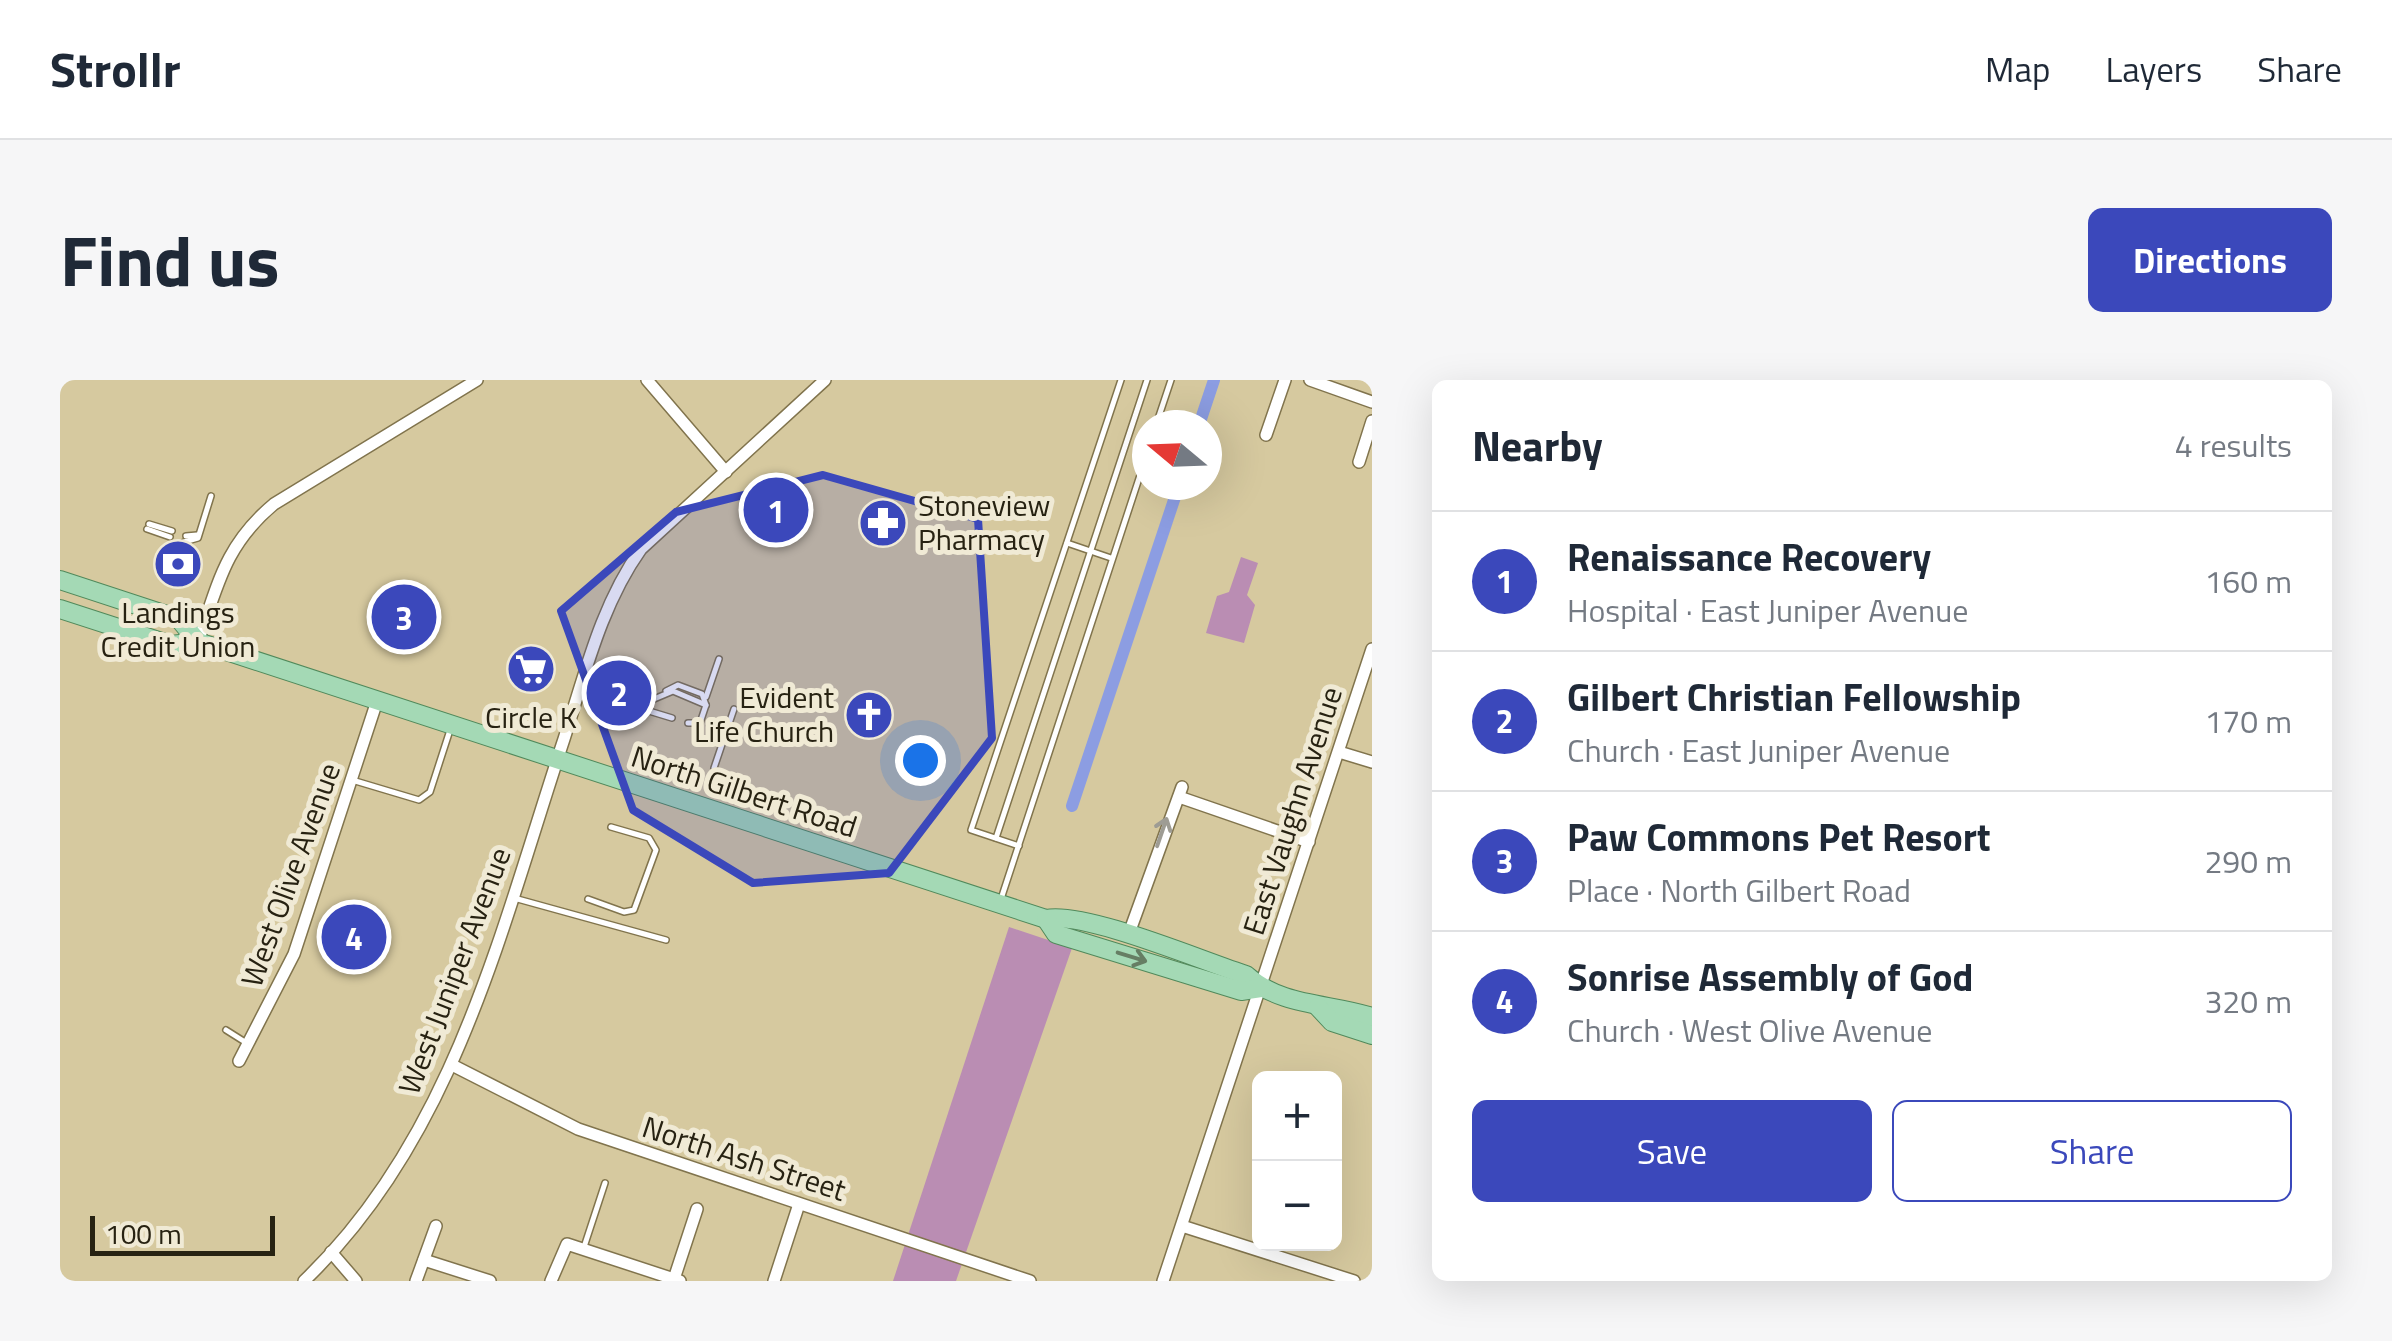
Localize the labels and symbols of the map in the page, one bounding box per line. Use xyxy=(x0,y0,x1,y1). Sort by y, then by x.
north arrow xyxy=(1132,410,1222,500)
pin: 1 xyxy=(744,472,808,548)
place label: Stoneview Pharmacy xyxy=(918,482,1050,562)
pharmacy icon: Stoneview Pharmacy xyxy=(857,497,909,549)
bank icon: Landings Credit Union xyxy=(152,538,204,590)
pin: 3 xyxy=(372,580,436,654)
place label: Landings Credit Union xyxy=(101,589,255,669)
supermarket icon: Circle K xyxy=(505,643,557,695)
pin: 2 xyxy=(586,656,652,730)
place label: Evident Life Church xyxy=(694,674,834,754)
street label: East Vaughn Avenue xyxy=(1230,681,1354,941)
church icon: Evident Life Church xyxy=(843,689,895,741)
place label: Circle K xyxy=(485,694,577,740)
street label: North Gilbert Road xyxy=(625,733,863,849)
your location xyxy=(895,735,946,786)
street label: West Olive Avenue xyxy=(228,756,352,993)
one-way arrow xyxy=(1155,817,1173,849)
street label: West Juniper Avenue xyxy=(386,840,522,1101)
pin: 4 xyxy=(322,900,386,974)
one-way arrow xyxy=(1116,950,1147,968)
street label: North Ash Street xyxy=(637,1103,852,1213)
scale bar xyxy=(90,1211,275,1256)

